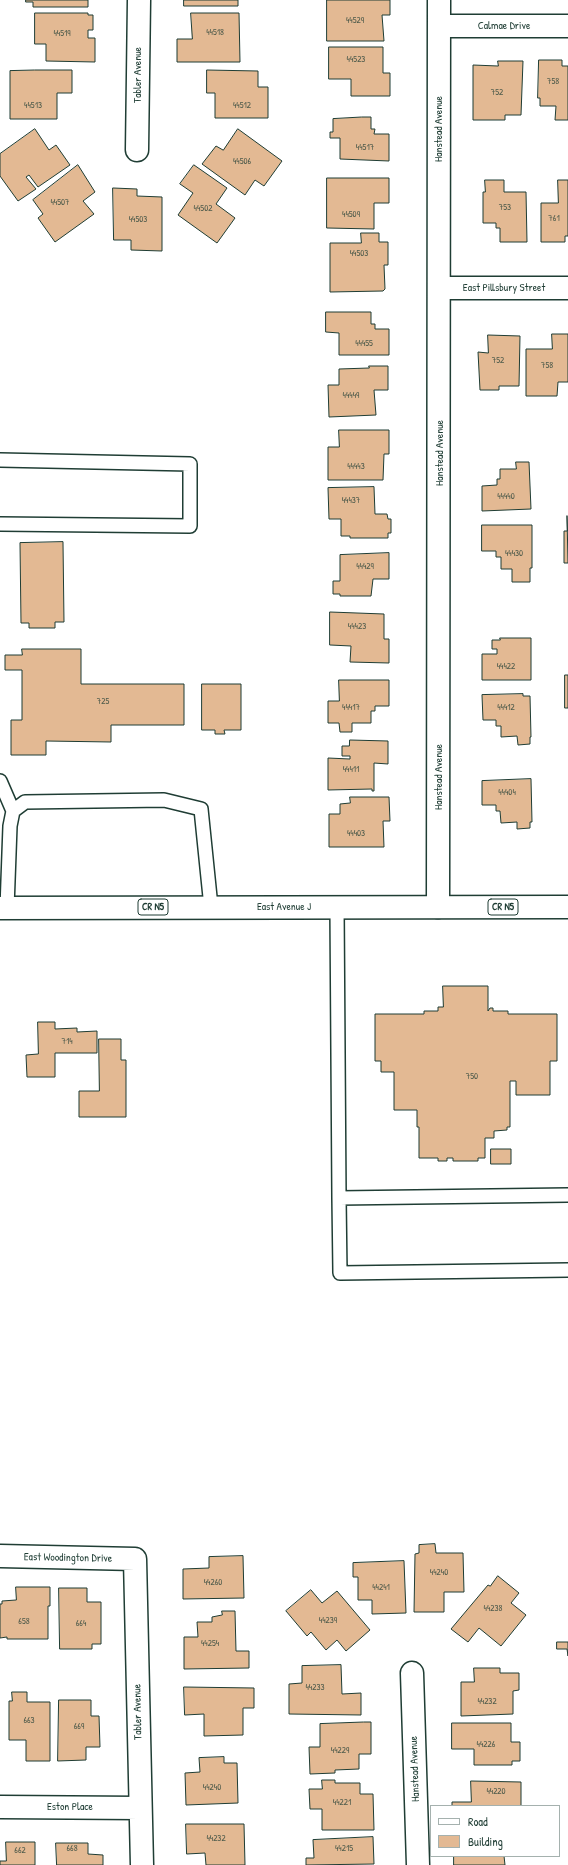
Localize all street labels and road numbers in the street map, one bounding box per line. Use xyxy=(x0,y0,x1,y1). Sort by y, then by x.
street label: Calmae Drive xyxy=(478,19,530,33)
street label: Tabler Avenue xyxy=(131,47,145,103)
street label: Hanstead Avenue xyxy=(432,96,446,162)
street label: East Pillsbury Street xyxy=(463,281,545,295)
street label: Hanstead Avenue xyxy=(433,420,447,486)
street label: Hanstead Avenue xyxy=(432,744,446,810)
road number: CR N5 xyxy=(138,899,168,915)
road number: CR N5 xyxy=(488,899,518,915)
street label: East Avenue J xyxy=(257,900,311,914)
street label: East Woodington Drive xyxy=(24,1551,112,1565)
street label: Tabler Avenue xyxy=(131,1684,145,1740)
street label: Hanstead Avenue xyxy=(407,1736,423,1802)
street label: Eston Place xyxy=(47,1800,93,1814)

